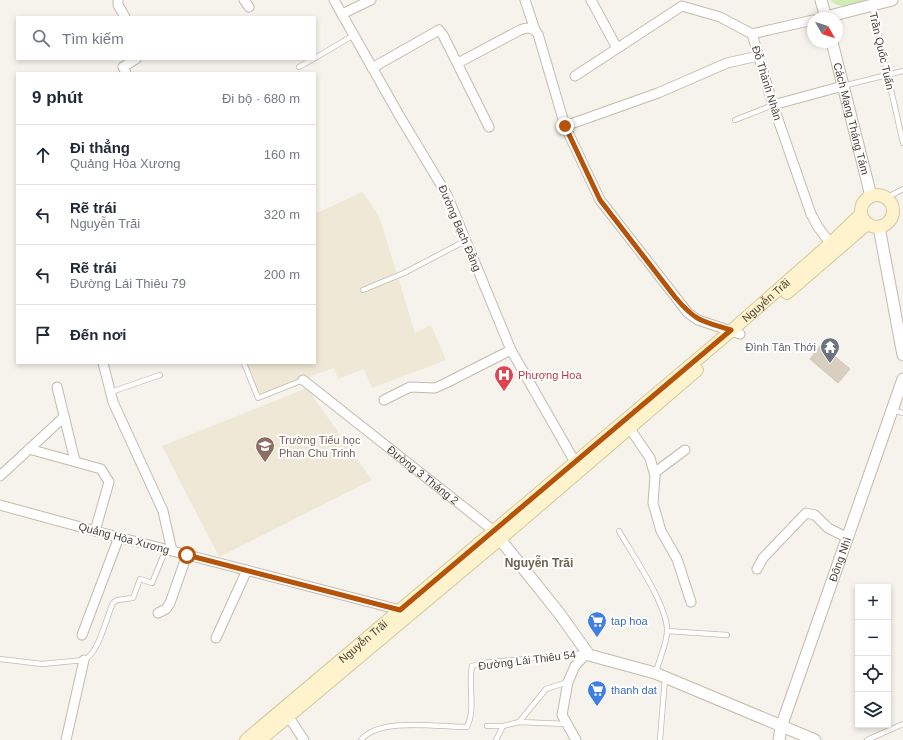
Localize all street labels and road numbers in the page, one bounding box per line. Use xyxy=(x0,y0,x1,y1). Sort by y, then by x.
street label: Trần Quốc Tuấn xyxy=(867,11,897,91)
street label: Đỗ Thành Nhân xyxy=(750,44,784,122)
street label: Cách Mạng Tháng Tám xyxy=(831,61,871,176)
street label: Đường Bạch Đằng xyxy=(436,183,484,273)
street label: Nguyễn Trãi xyxy=(740,276,792,324)
street label: Đường 3 Tháng 2 xyxy=(385,443,461,507)
street label: Quảng Hòa Xương xyxy=(77,520,171,556)
street label: Đông Nhì xyxy=(826,535,853,583)
street label: Nguyễn Trãi xyxy=(336,618,390,665)
street label: Đường Lái Thiêu 54 xyxy=(478,648,576,672)

